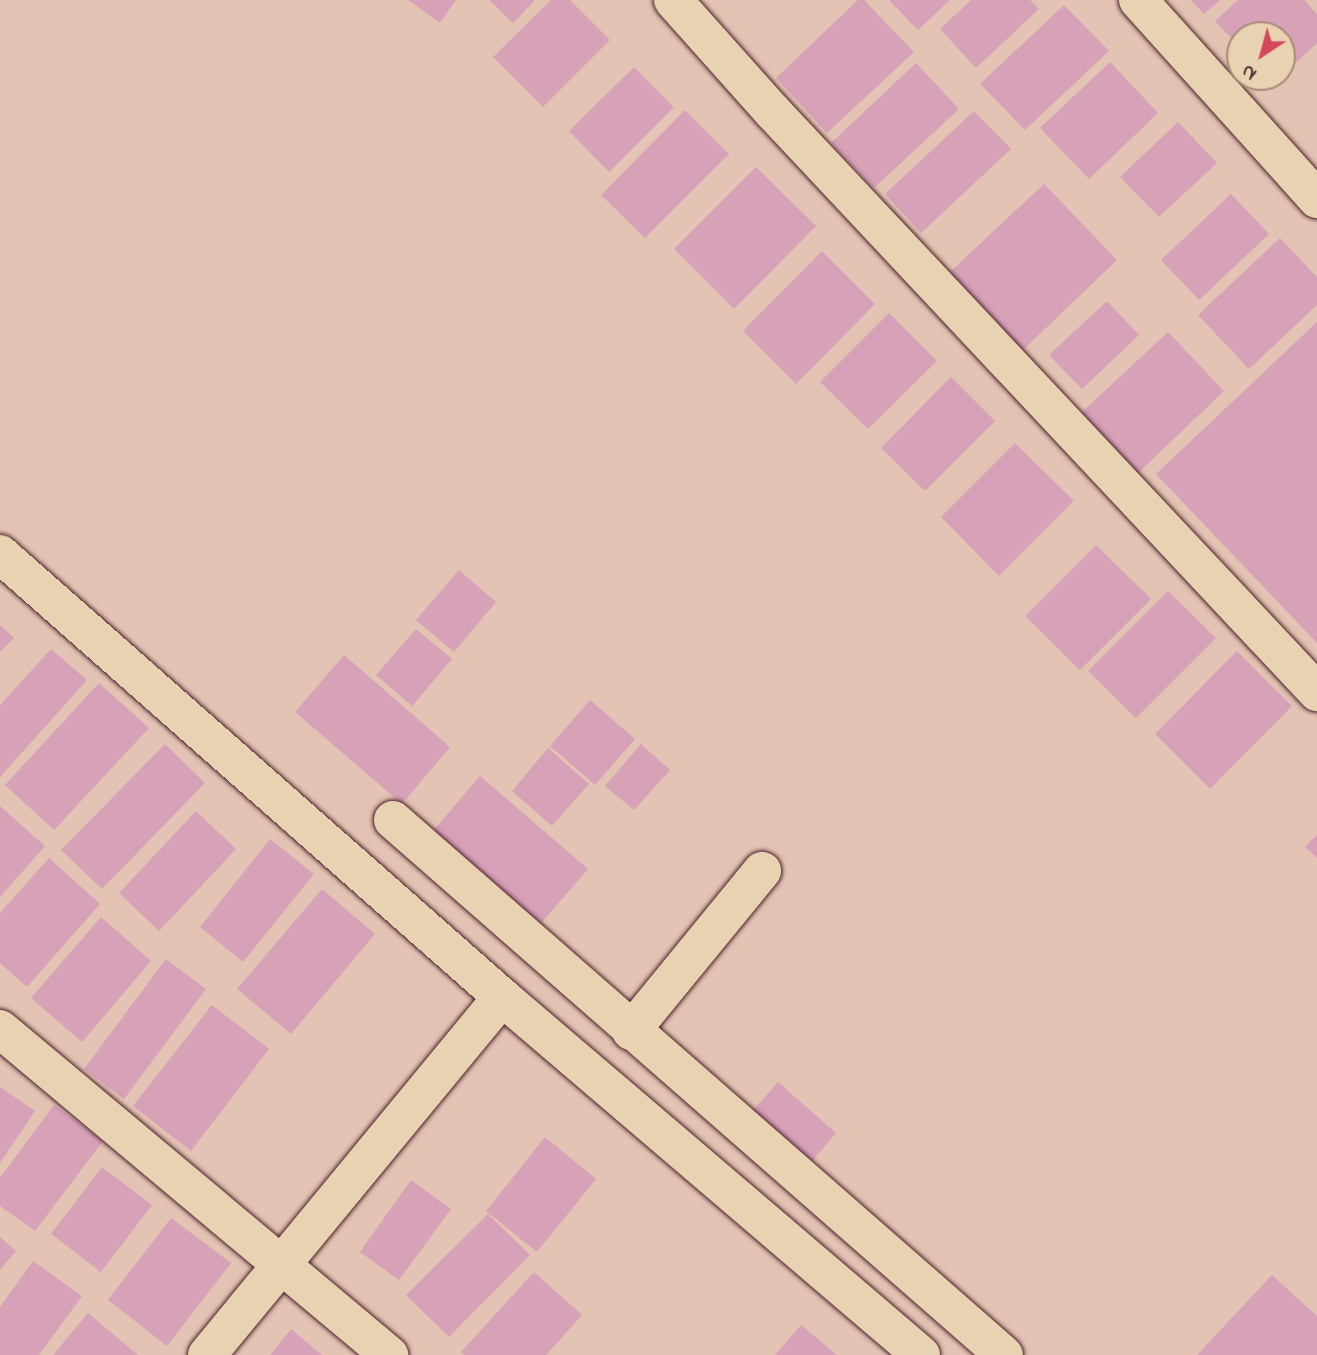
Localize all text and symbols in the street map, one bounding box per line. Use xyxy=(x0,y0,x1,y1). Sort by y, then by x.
north arrow xyxy=(1226,21,1296,91)
text: N xyxy=(1236,57,1263,86)

